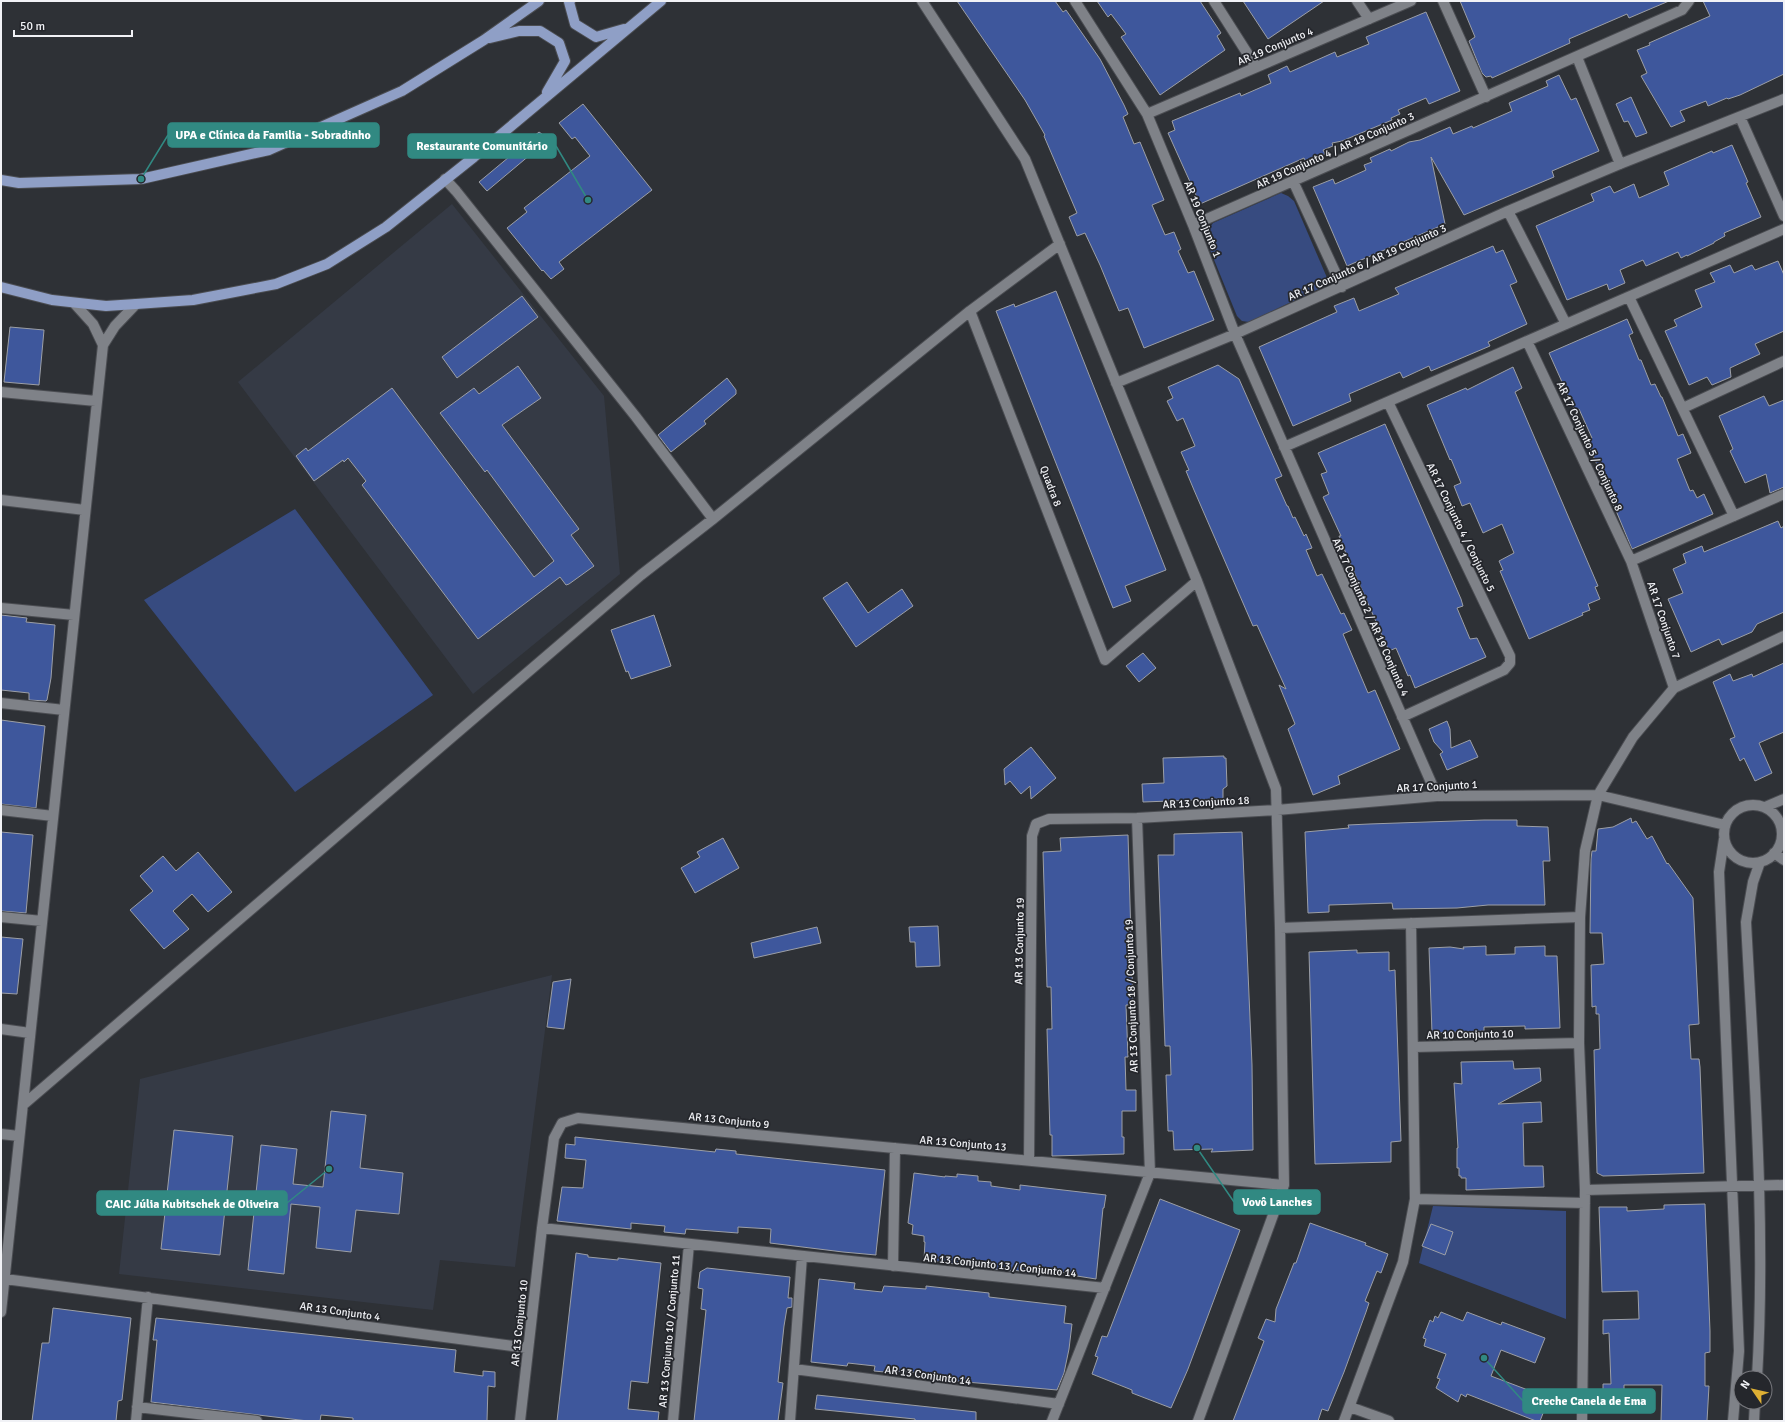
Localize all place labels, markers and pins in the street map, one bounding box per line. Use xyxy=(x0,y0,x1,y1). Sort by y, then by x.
callout: UPA e Clínica da Familia - Sobradinho xyxy=(168,123,379,147)
callout: Restaurante Comunitário xyxy=(408,134,556,158)
callout: Vovô Lanches xyxy=(1234,1190,1320,1214)
callout: CAIC Júlia Kubitschek de Oliveira xyxy=(97,1191,287,1215)
callout: Creche Canela de Ema xyxy=(1523,1389,1655,1413)

